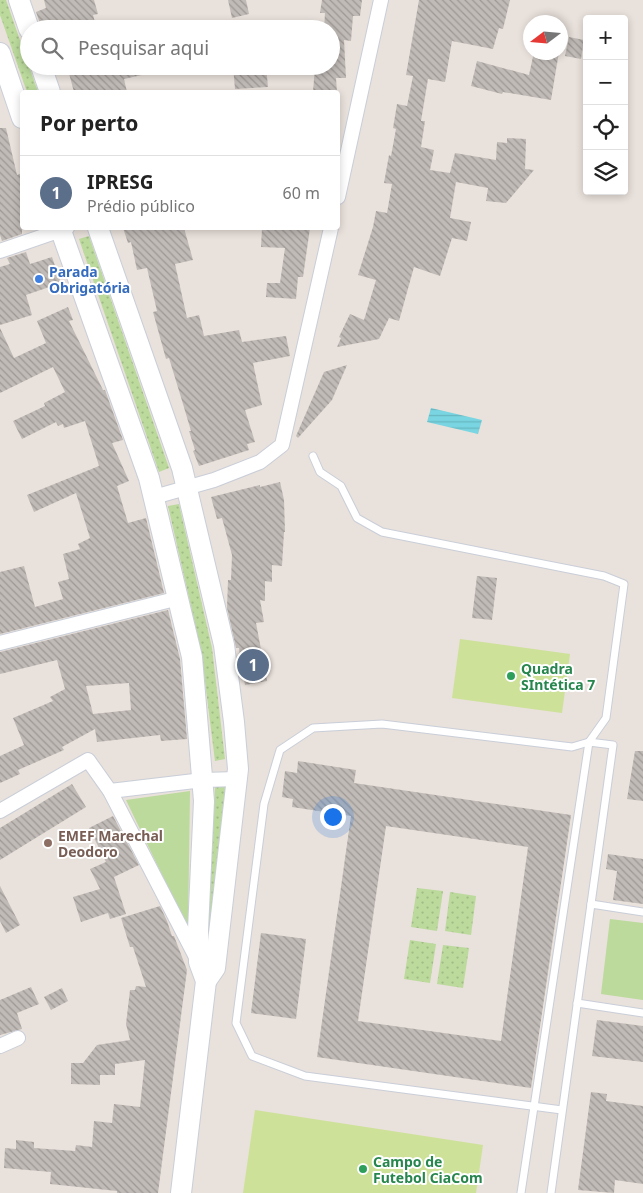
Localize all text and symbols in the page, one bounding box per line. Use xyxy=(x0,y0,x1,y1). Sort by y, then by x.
north arrow xyxy=(523,15,568,60)
map controls xyxy=(583,15,628,195)
button: + xyxy=(583,15,628,60)
search box xyxy=(20,20,340,75)
icon: search xyxy=(38,34,66,62)
text: Pesquisar aqui xyxy=(78,35,209,61)
button: − xyxy=(583,60,628,105)
button: locate xyxy=(583,105,628,150)
text: Por perto xyxy=(40,109,138,137)
button: layers xyxy=(583,150,628,195)
text: IPRESG xyxy=(87,169,154,195)
text: 1 xyxy=(51,182,61,204)
text: 60 m xyxy=(283,182,320,204)
text: Prédio público xyxy=(87,195,195,217)
place label: Parada Obrigatória xyxy=(49,262,130,297)
marker: Parada Obrigatória xyxy=(33,273,45,285)
pin: 1 xyxy=(237,646,269,684)
place label: Quadra SIntética 7 xyxy=(521,659,595,694)
marker: Quadra SIntética 7 xyxy=(505,670,517,682)
your location xyxy=(320,804,346,830)
place label: EMEF Marechal Deodoro xyxy=(58,826,163,861)
marker: EMEF Marechal Deodoro xyxy=(42,837,54,849)
place label: Campo de Futebol CiaCom xyxy=(373,1152,483,1187)
marker: Campo de Futebol CiaCom xyxy=(357,1163,369,1175)

